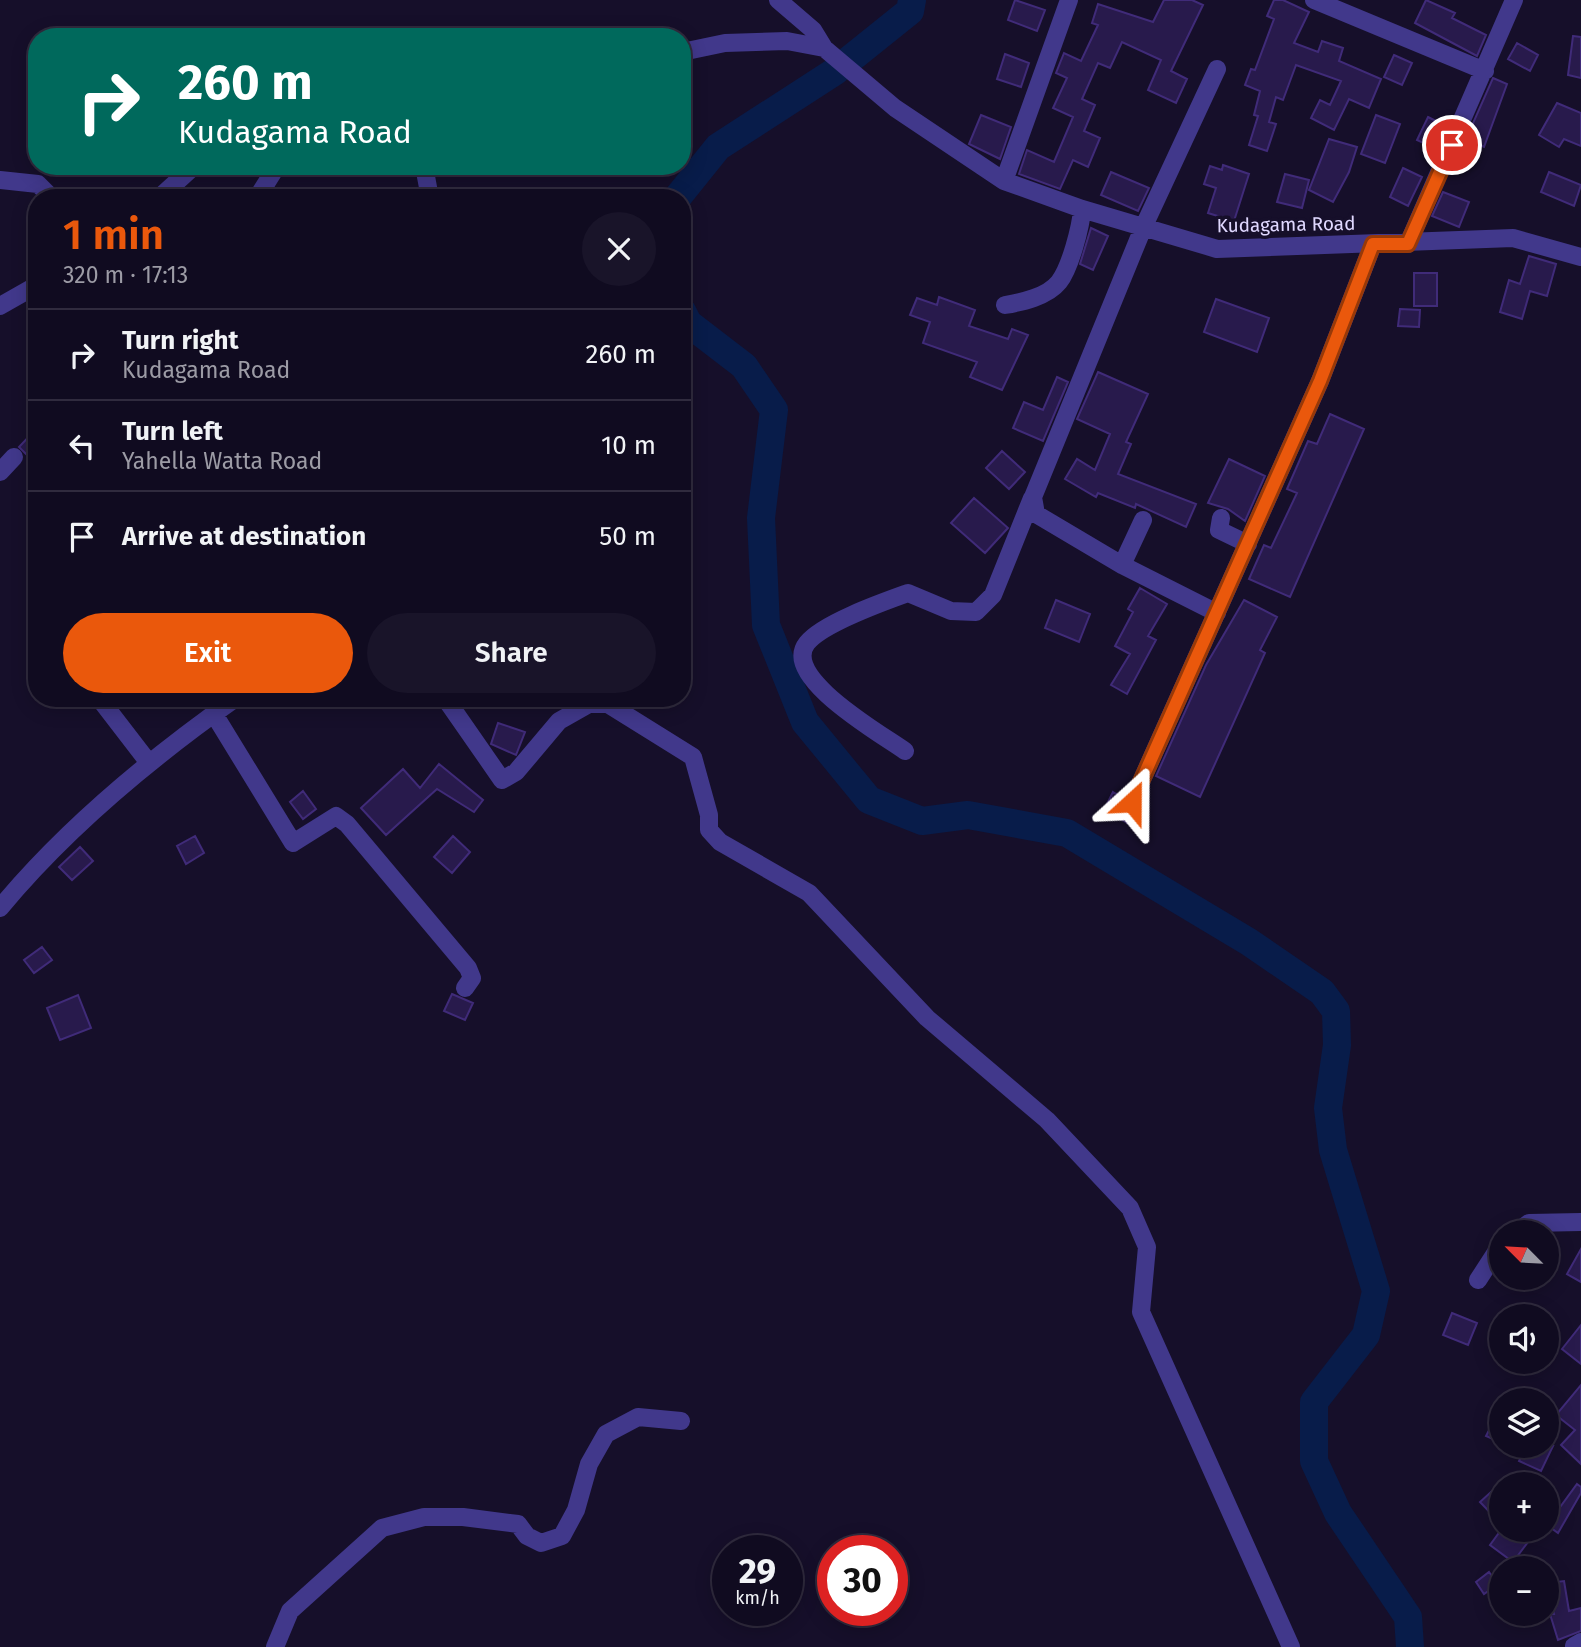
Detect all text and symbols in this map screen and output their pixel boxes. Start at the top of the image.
text: 260 m [178,53,313,112]
icon: right [63,56,154,147]
text: Kudagama Road [178,113,412,151]
pin [1422,115,1482,175]
icon: arrive [1433,126,1471,164]
text: 1 min [63,210,164,260]
button: close [582,212,656,286]
street label: Kudagama Road [1216,212,1356,237]
text: 320 m · 17:13 [63,261,188,289]
text: Turn right [122,325,239,356]
icon: right [63,336,101,374]
text: 260 m [586,339,656,370]
text: Kudagama Road [122,356,290,384]
text: Turn left [122,416,223,447]
icon: left [63,427,101,465]
text: 10 m [601,430,656,461]
text: Yahella Watta Road [122,447,322,475]
icon: arrive [63,518,101,556]
text: Arrive at destination [122,521,366,552]
text: 50 m [599,521,656,552]
button: Exit [63,613,353,693]
button: Share [367,613,656,693]
position arrow [1095,765,1169,839]
north arrow [1489,1220,1559,1290]
map controls [1489,1220,1559,1626]
button: sound [1489,1304,1559,1374]
button: layers [1489,1388,1559,1458]
button: + [1489,1472,1559,1542]
speed limit sign: 30 [817,1535,908,1626]
text: 29 [739,1550,776,1592]
button: − [1489,1556,1559,1626]
text: km/h [735,1587,780,1609]

